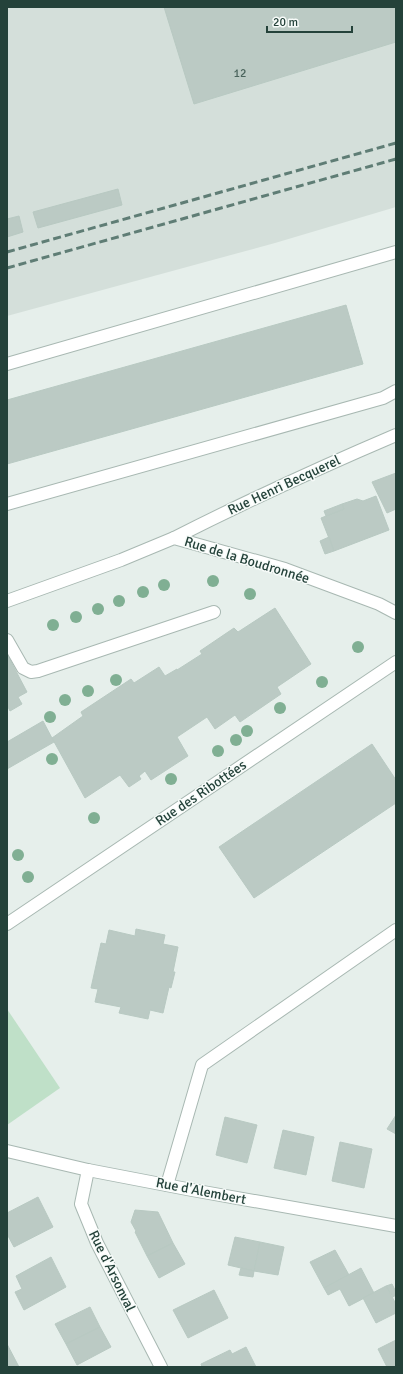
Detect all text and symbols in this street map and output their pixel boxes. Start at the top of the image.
scale bar [267,8,352,34]
text: 20 m [273,15,298,30]
house number: 12 [234,66,246,81]
street label: Rue Henri Becquerel [225,451,343,519]
street label: Rue de la Boudronnée [182,533,312,587]
street label: Rue des Ribottées [152,756,250,830]
street label: Rue d'Alembert [155,1174,248,1208]
street label: Rue d'Arsonval [85,1228,139,1314]

